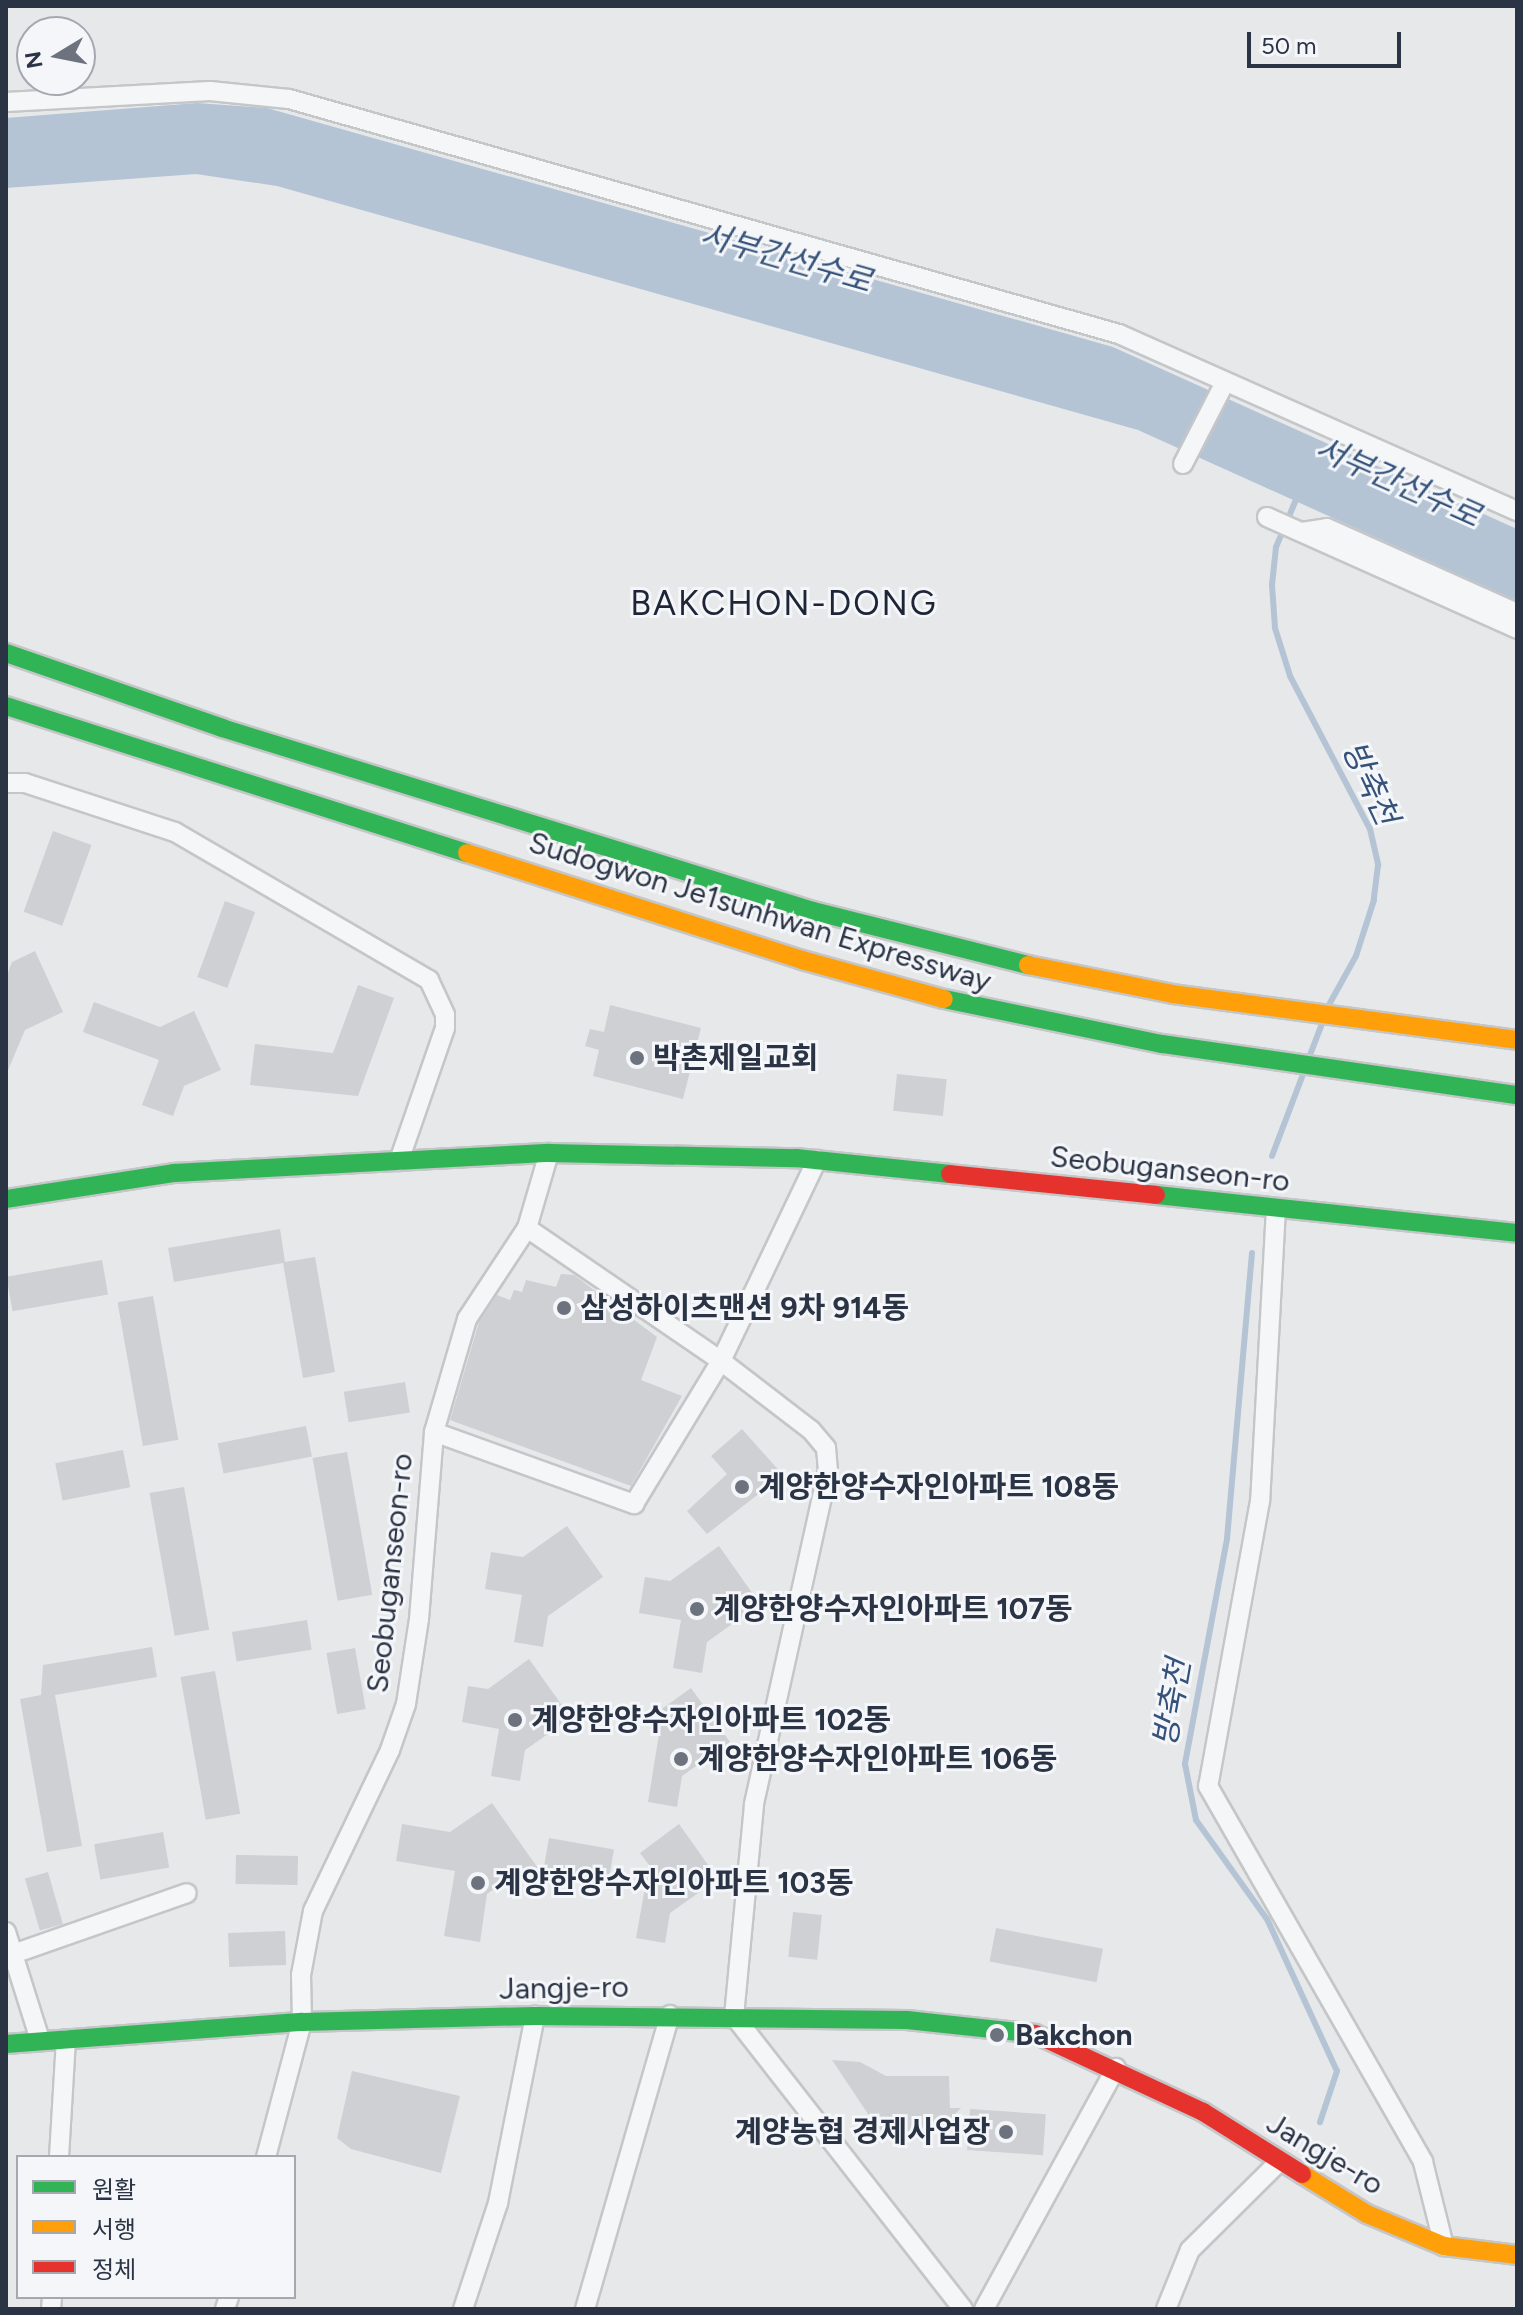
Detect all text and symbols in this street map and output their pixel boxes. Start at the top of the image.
north arrow [16,16,96,96]
scale bar [1251,16,1405,66]
text: 50 m [1261,31,1317,60]
text: N [19,49,49,71]
water label: 서부간선수로 [696,215,876,301]
water label: 서부간선수로 [1310,429,1486,535]
district label: BAKCHON-DONG [630,584,938,624]
water label: 방축천 [1334,735,1406,831]
street label: Sudogwon Je1sunhwan Expressway [524,824,996,1000]
place label: 박촌제일교회 [653,1040,819,1076]
marker: 박촌제일교회 [628,1049,646,1067]
street label: Seobuganseon-ro [1048,1139,1292,1199]
place label: 삼성하이츠맨션 9차 914동 [580,1290,909,1326]
marker: 삼성하이츠맨션 9차 914동 [555,1299,573,1317]
street label: Seobuganseon-ro [360,1451,420,1695]
place label: 계양한양수자인아파트 108동 [758,1469,1119,1505]
marker: 계양한양수자인아파트 108동 [733,1478,751,1496]
place label: 계양한양수자인아파트 107동 [713,1591,1073,1627]
marker: 계양한양수자인아파트 107동 [688,1600,706,1618]
water label: 방축천 [1145,1656,1199,1750]
place label: 계양한양수자인아파트 102동 [531,1702,891,1738]
marker: 계양한양수자인아파트 102동 [506,1711,524,1729]
place label: 계양한양수자인아파트 106동 [697,1741,1057,1777]
marker: 계양한양수자인아파트 106동 [672,1750,690,1768]
place label: 계양한양수자인아파트 103동 [494,1865,854,1901]
marker: 계양한양수자인아파트 103동 [469,1874,487,1892]
street label: Jangje-ro [499,1969,629,2007]
place label: Bakchon [1015,2017,1133,2053]
marker: Bakchon [986,2024,1008,2046]
street label: Jangje-ro [1260,2105,1390,2203]
place label: 계양농협 경제사업장 [734,2114,990,2150]
marker: 계양농협 경제사업장 [997,2123,1015,2141]
legend [16,2155,296,2299]
text: 원활 [92,2175,136,2204]
text: 서행 [92,2215,136,2244]
text: 정체 [92,2255,136,2284]

